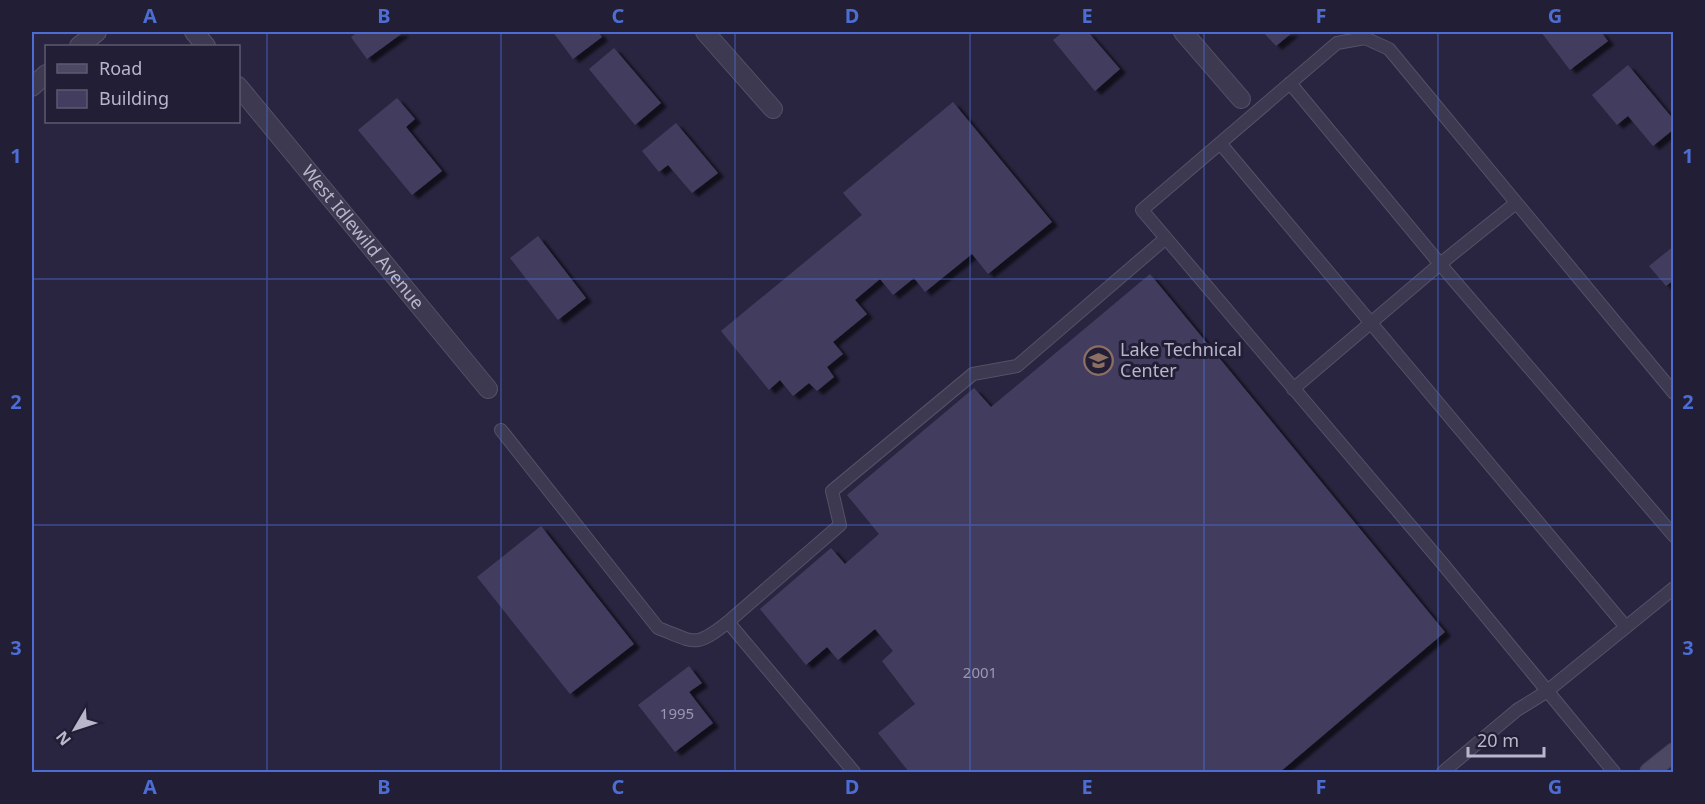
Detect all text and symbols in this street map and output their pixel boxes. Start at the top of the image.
text: A [143,2,157,29]
text: B [377,2,391,29]
text: C [612,2,625,29]
text: D [845,2,859,29]
text: E [1081,2,1093,29]
text: F [1316,2,1326,29]
text: G [1548,2,1562,29]
legend [45,45,240,123]
text: Road [99,56,142,80]
text: Building [99,86,169,110]
text: 1 [10,142,22,169]
text: 1 [1682,142,1694,169]
street label: West Idlewild Avenue [297,159,430,314]
place label: Lake Technical Center [1120,337,1242,382]
school or university icon: Lake Technical Center [1083,344,1115,376]
text: 2 [10,388,22,415]
text: 2 [1682,388,1694,415]
text: 3 [10,634,22,661]
text: 3 [1682,634,1694,661]
house number: 2001 [963,662,997,682]
north arrow [45,699,105,759]
house number: 1995 [660,703,694,723]
scale bar [1468,720,1544,758]
text: N [51,726,76,750]
text: 20 m [1477,728,1519,752]
text: A [143,773,157,800]
text: B [377,773,391,800]
text: C [612,773,625,800]
text: D [845,773,859,800]
text: E [1081,773,1093,800]
text: F [1316,773,1326,800]
text: G [1548,773,1562,800]

